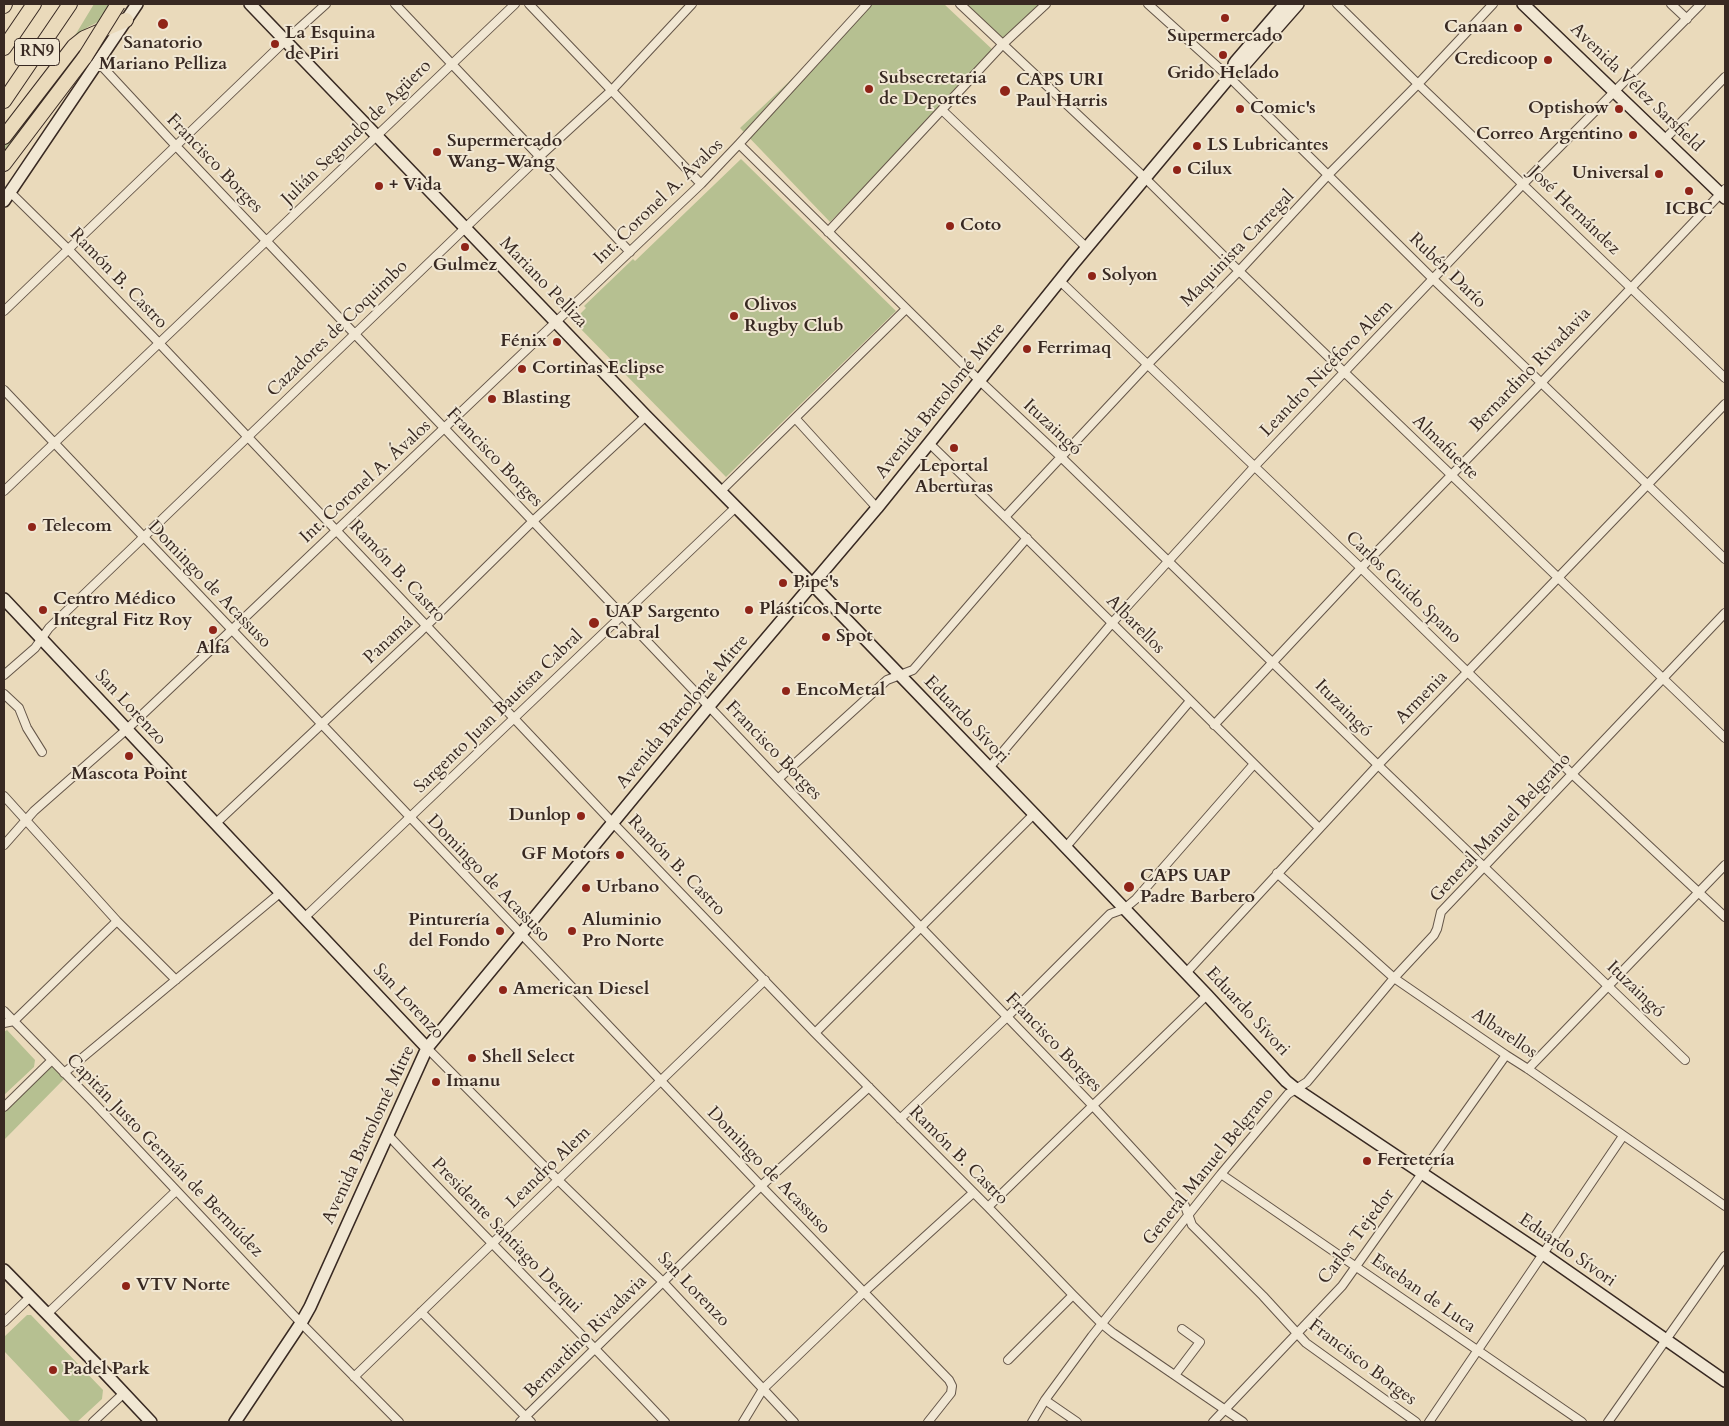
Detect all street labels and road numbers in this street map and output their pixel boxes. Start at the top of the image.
street label: Avenida Vélez Sarsfield [1565,19,1707,157]
road number: RN9 [15,38,60,66]
street label: Julián Segundo de Agüero [278,56,436,210]
street label: Francisco Borges [161,110,267,218]
street label: Int. Coronel A. Ávalos [590,135,728,269]
street label: José Hernández [1524,162,1624,260]
street label: Maquinista Carregal [1177,186,1299,312]
street label: Ramón B. Castro [65,224,171,334]
street label: Rubén Darío [1404,229,1490,313]
street label: Mariano Pelliza [494,233,592,333]
street label: Cazadores de Coquimbo [263,256,413,402]
street label: Leandro Nicéforo Alem [1256,296,1398,442]
street label: Bernardino Rivadavia [1466,303,1596,437]
street label: Avenida Bartolomé Mitre [871,319,1011,483]
street label: Ituzaingó [1018,395,1086,461]
street label: Francisco Borges [441,404,547,512]
street label: Almafuerte [1407,411,1483,485]
street label: Int. Coronel A. Ávalos [296,416,436,548]
street label: Domingo de Acassuso [143,517,275,653]
street label: Ramón B. Castro [344,517,450,627]
street label: Carlos Guido Spano [1340,527,1466,649]
street label: Albarellos [1101,591,1169,659]
street label: Panamá [360,613,418,669]
street label: Sargento Juan Bautista Cabral [410,626,588,798]
street label: Avenida Bartolomé Mitre [612,631,754,793]
street label: San Lorenzo [90,666,170,750]
street label: Armenia [1391,667,1453,729]
street label: Eduardo Sívori [919,672,1013,768]
street label: Ituzaingó [1310,676,1376,742]
street label: Francisco Borges [720,697,826,805]
street label: General Manuel Belgrano [1426,749,1576,907]
street label: Domingo de Acassuso [422,811,554,947]
street label: Ramón B. Castro [623,811,729,921]
street label: Ituzaingó [1601,957,1669,1023]
street label: San Lorenzo [368,960,448,1044]
street label: Eduardo Sívori [1200,963,1294,1061]
street label: Francisco Borges [1000,989,1106,1097]
street label: Albarellos [1467,1004,1541,1064]
street label: Avenida Bartolomé Mitre [318,1042,420,1228]
street label: Capitán Justo Germán de Bermúdez [61,1050,267,1262]
street label: General Manuel Belgrano [1139,1084,1279,1250]
street label: Ramón B. Castro [904,1102,1012,1210]
street label: Domingo de Acassuso [702,1103,834,1239]
street label: Leandro Alem [502,1123,596,1213]
street label: Presidente Santiago Derqui [426,1154,586,1318]
street label: Carlos Tejedor [1314,1185,1400,1289]
street label: Eduardo Sívori [1514,1210,1620,1292]
street label: San Lorenzo [652,1248,734,1332]
street label: Esteban de Luca [1366,1250,1480,1338]
street label: Bernardino Rivadavia [520,1271,652,1403]
street label: Francisco Borges [1304,1315,1420,1411]

